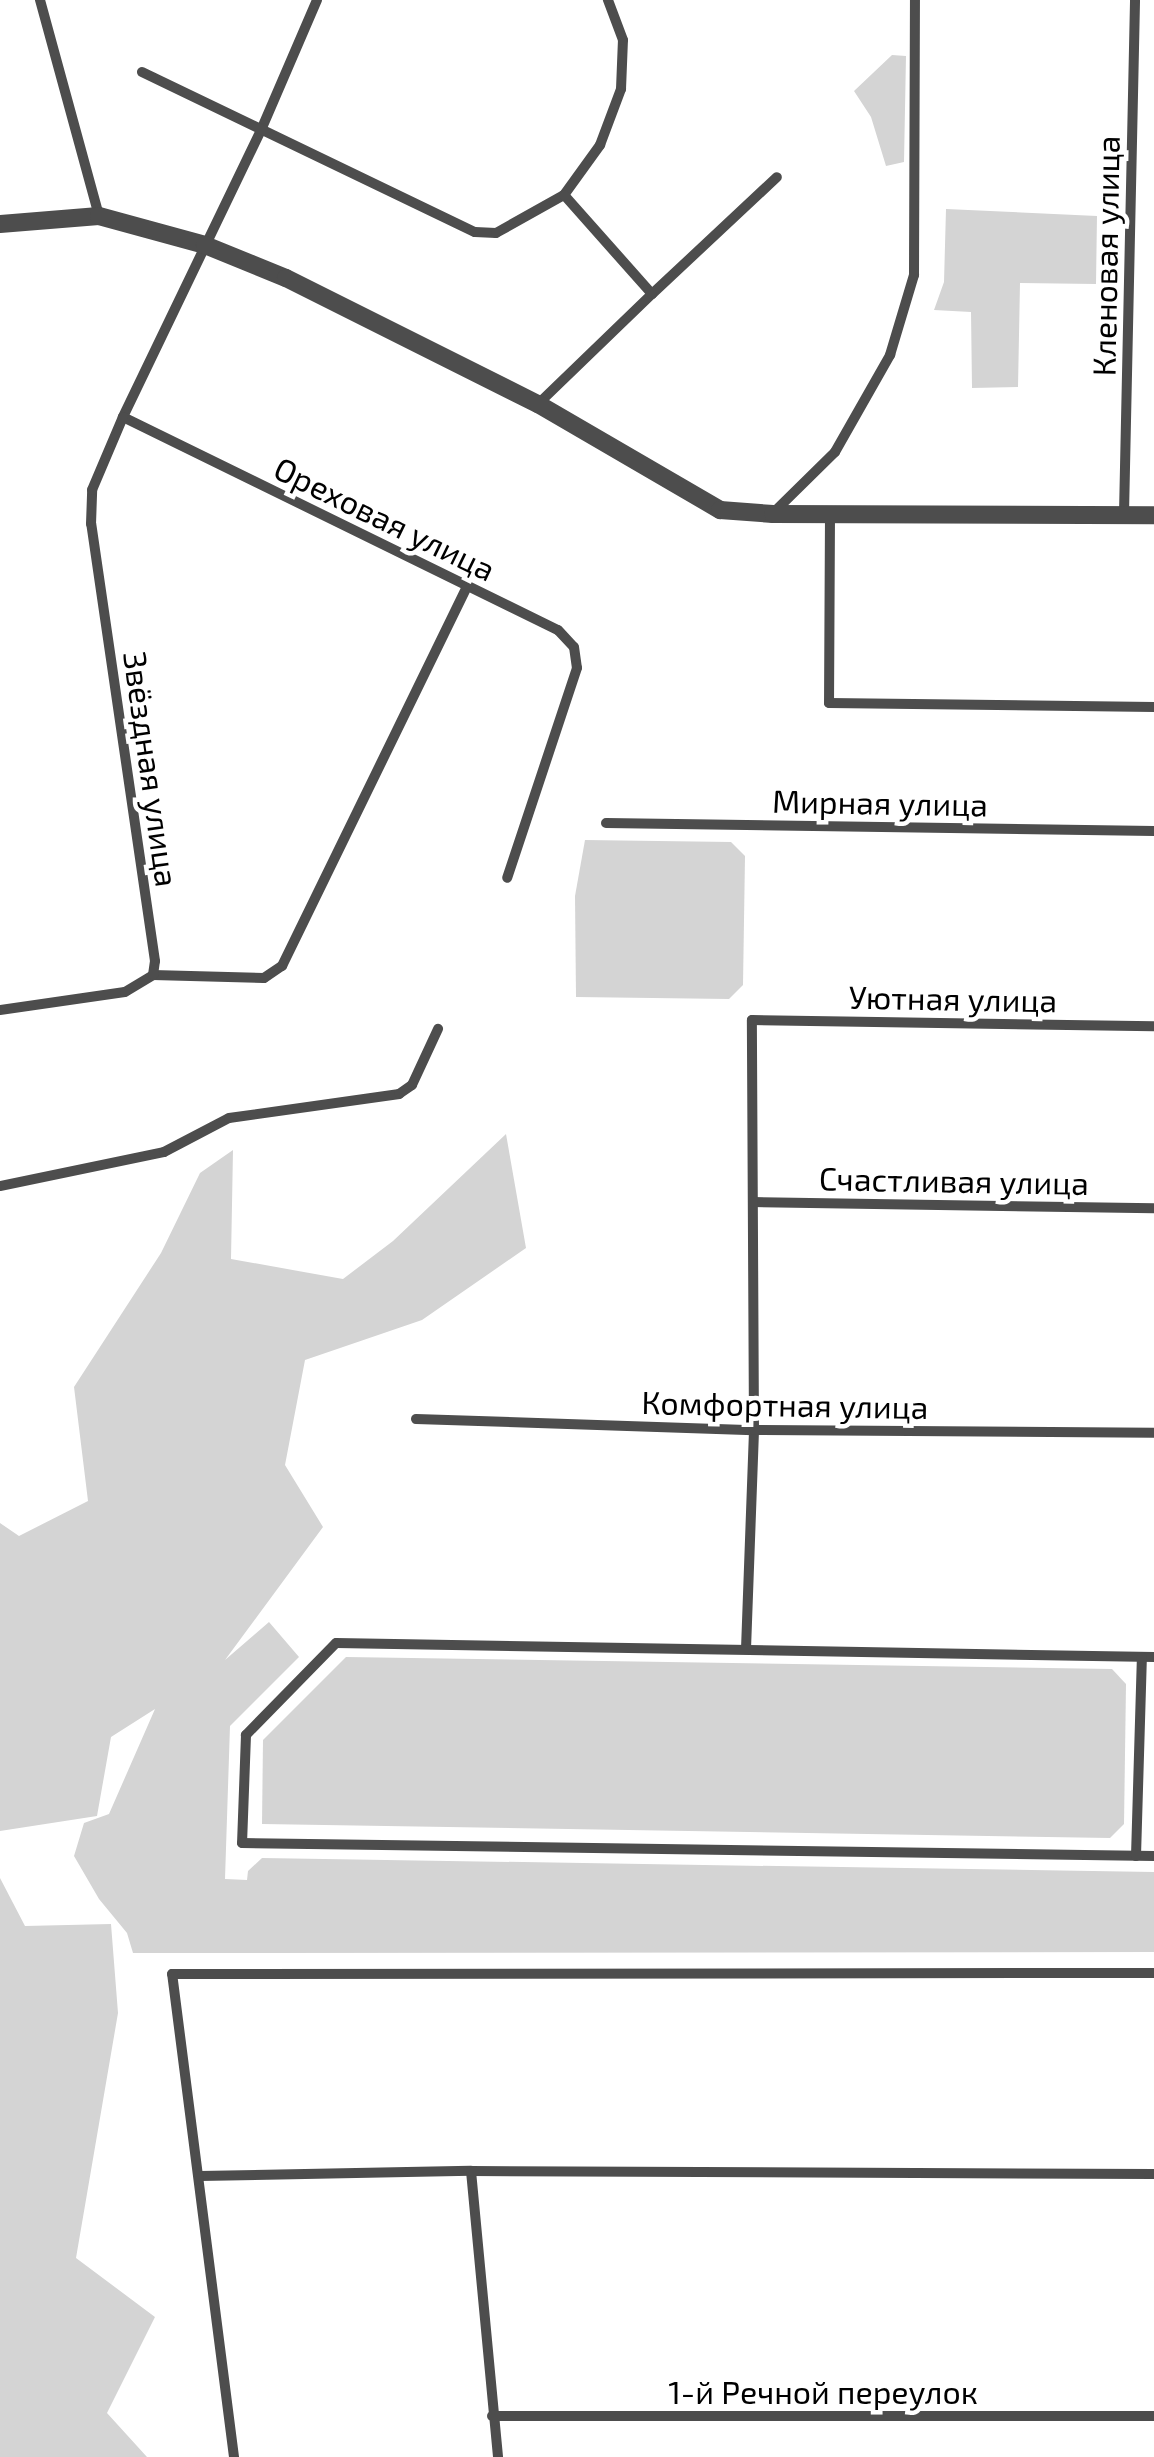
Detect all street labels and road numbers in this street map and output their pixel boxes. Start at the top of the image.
street label: Кленовая улица [1084,135,1126,377]
street label: Ореховая улица [268,448,502,588]
street label: Звёздная улица [116,649,188,889]
street label: Мирная улица [772,781,988,823]
street label: Уютная улица [848,977,1058,1019]
street label: Счастливая улица [819,1158,1089,1202]
street label: Комфортная улица [641,1382,929,1426]
street label: 1-й Речной переулок [668,2372,978,2410]

